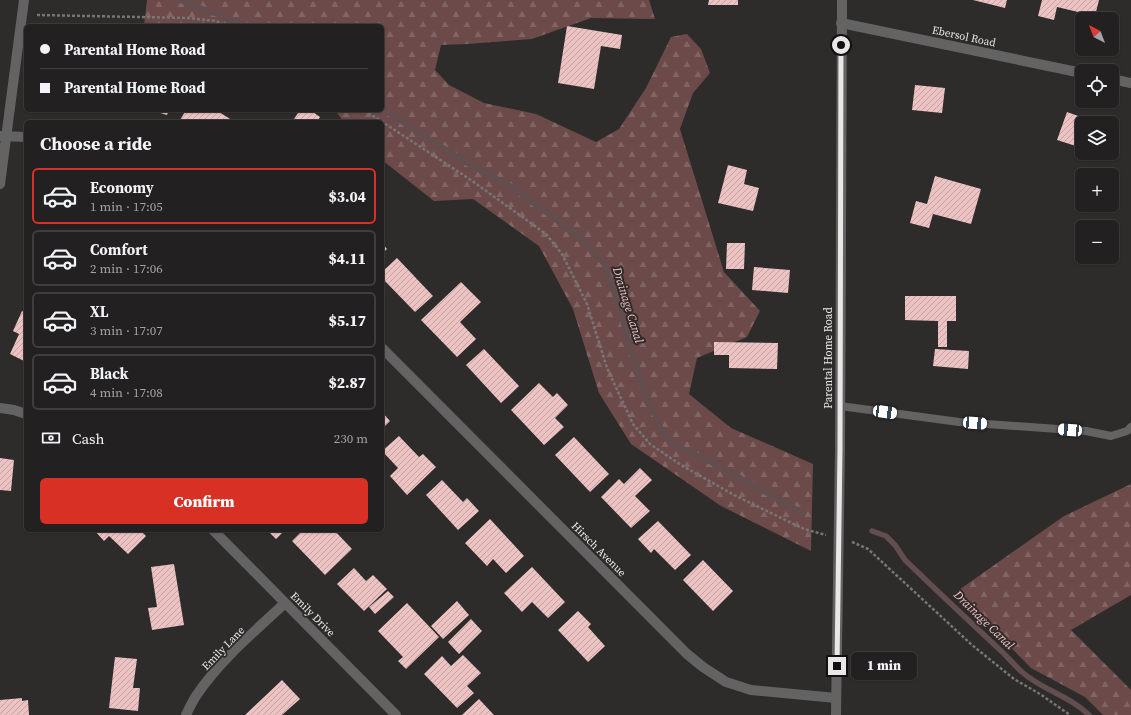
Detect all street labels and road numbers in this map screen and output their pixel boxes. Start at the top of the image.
street label: Ebersol Road [931,22,998,51]
street label: Parental Home Road [821,307,836,409]
street label: Hirsch Avenue [568,519,630,580]
street label: Emily Drive [287,589,339,640]
street label: Emily Lane [199,623,248,674]

